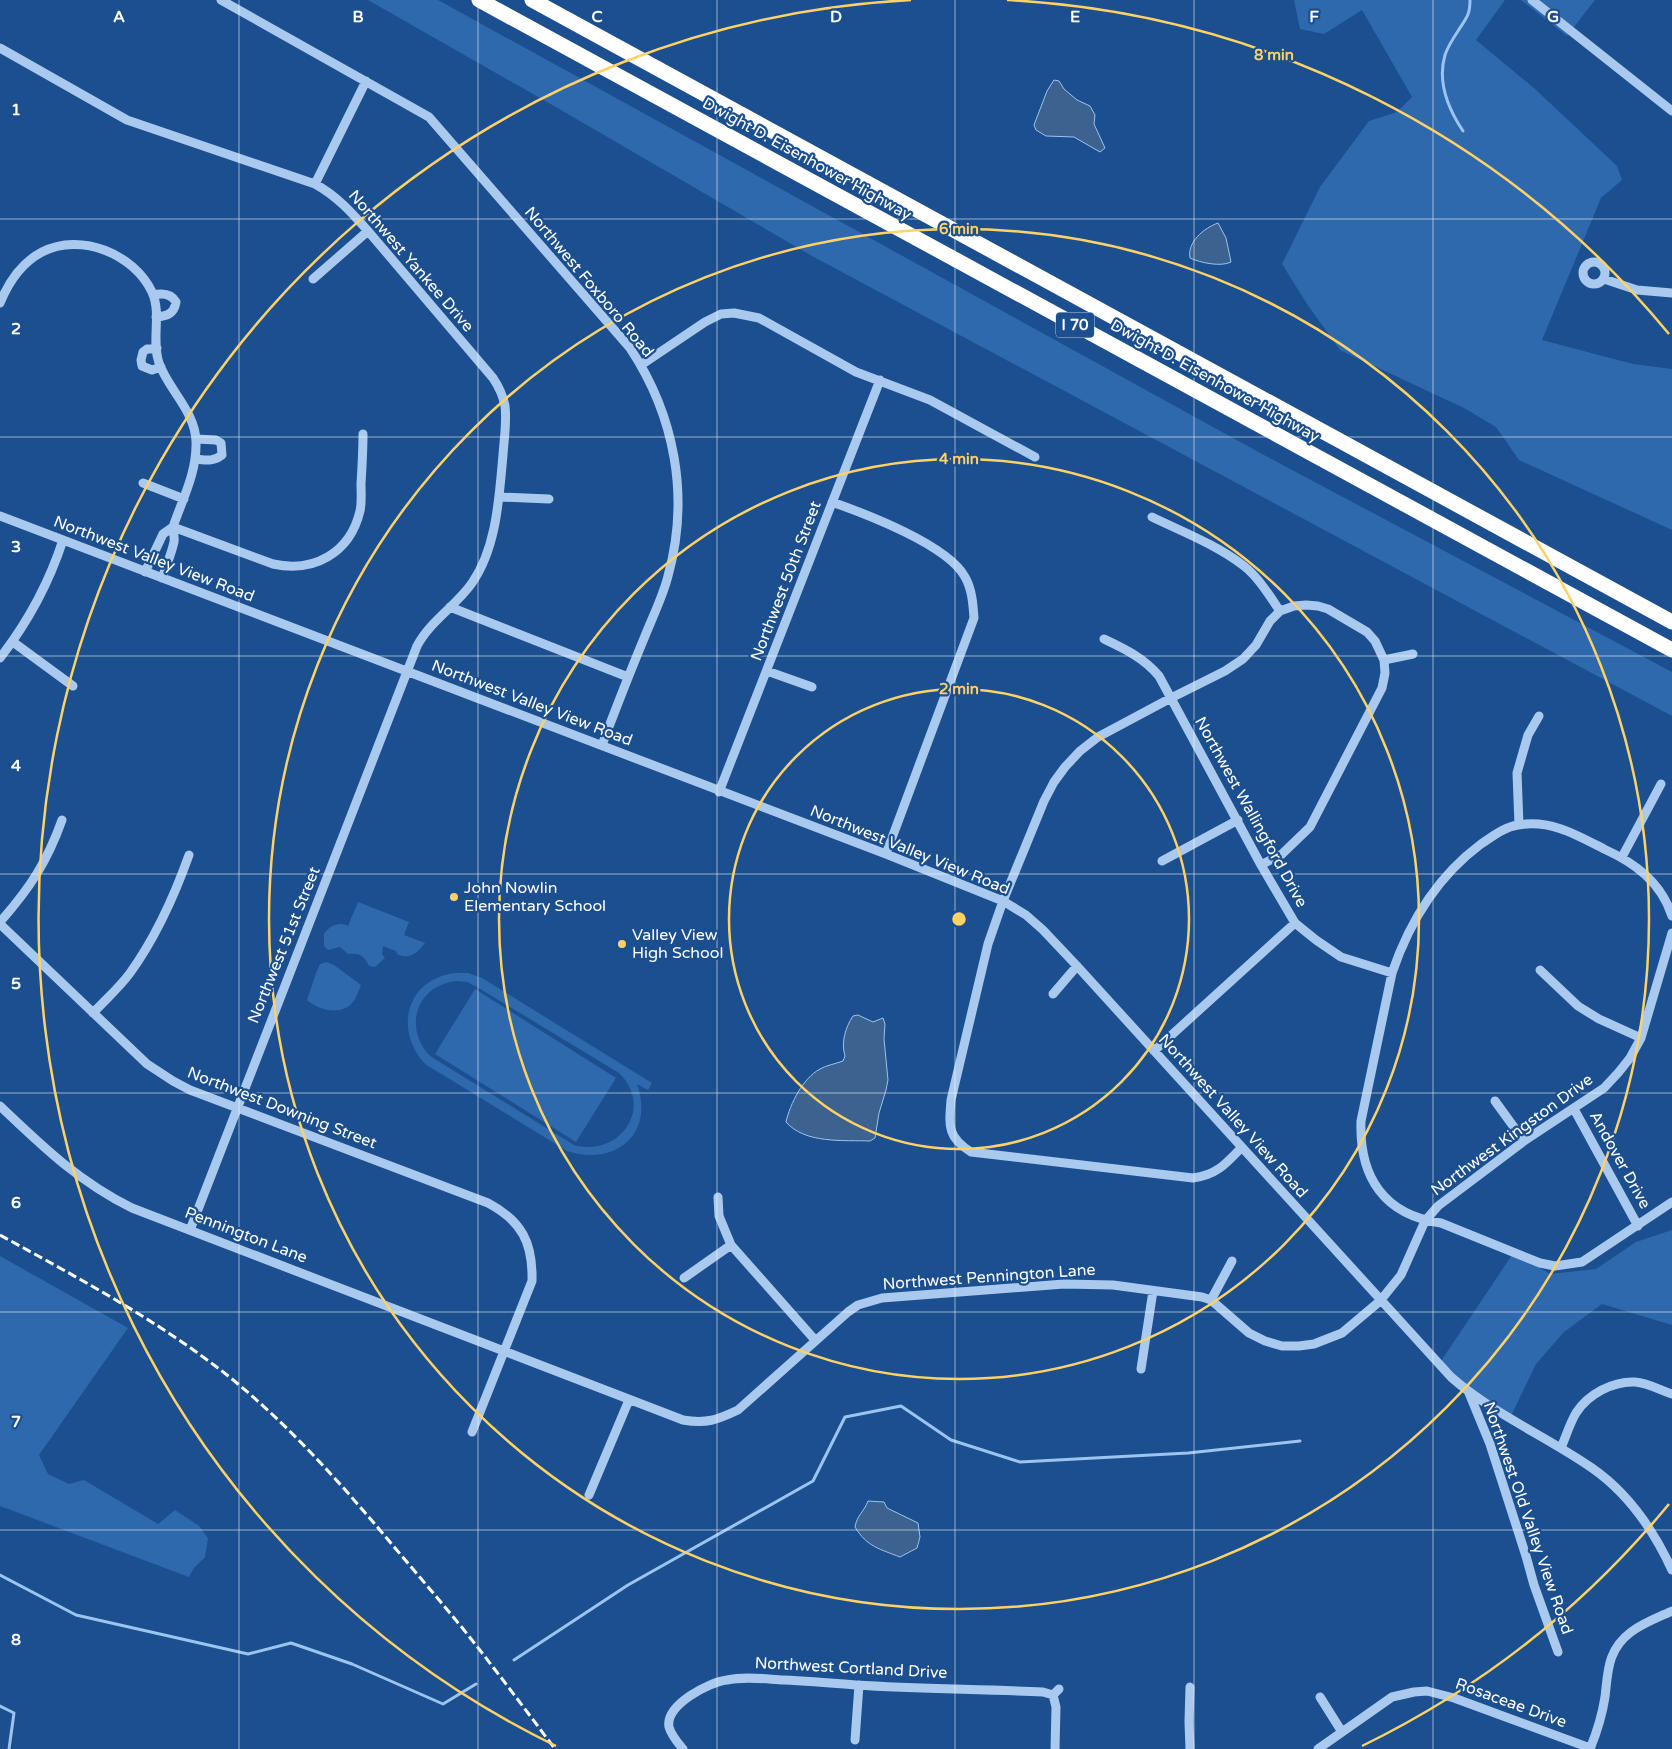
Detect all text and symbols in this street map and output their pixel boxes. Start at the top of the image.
text: A [113,7,125,27]
text: B [352,7,364,27]
text: C [591,7,603,27]
text: D [830,7,842,27]
text: E [1070,7,1080,27]
text: F [1309,7,1319,27]
text: G [1547,7,1559,27]
text: 8 min [1254,46,1294,64]
street label: Dwight D. Eisenhower Highway [699,93,915,225]
text: 1 [11,100,21,120]
street label: Northwest Yankee Drive [344,186,478,336]
street label: Northwest Foxboro Road [520,202,658,362]
text: 6 min [939,220,979,238]
road number: I 70 [1056,312,1094,338]
street label: Dwight D. Eisenhower Highway [1107,315,1323,447]
text: 2 [11,319,21,339]
text: 4 min [939,450,979,468]
street label: Northwest 50th Street [746,498,826,664]
street label: Northwest Valley View Road [51,511,257,607]
text: 3 [11,537,21,557]
street label: Northwest Valley View Road [429,655,635,751]
text: 2 min [939,680,979,698]
street label: Northwest Wallingford Drive [1190,713,1312,911]
text: 4 [11,756,21,776]
street label: Northwest Valley View Road [807,801,1013,899]
street label: Northwest 51st Street [243,864,325,1026]
place label: John Nowlin Elementary School [464,878,606,916]
marker: John Nowlin Elementary School [448,891,460,903]
centre of rings [950,910,968,928]
place label: Valley View High School [632,925,723,963]
marker: Valley View High School [616,938,628,950]
text: 5 [11,974,21,994]
street label: Northwest Valley View Road [1154,1030,1312,1202]
street label: Northwest Downing Street [185,1063,379,1153]
street label: Northwest Kingston Drive [1427,1070,1597,1200]
street label: Andover Drive [1585,1108,1655,1212]
text: 6 [11,1193,21,1213]
street label: Pennington Lane [182,1202,310,1268]
street label: Northwest Pennington Lane [882,1260,1096,1294]
street label: Northwest Old Valley View Road [1479,1399,1577,1637]
text: 7 [11,1412,21,1432]
text: 8 [11,1630,21,1650]
street label: Northwest Cortland Drive [754,1653,948,1683]
street label: Rosaceae Drive [1453,1674,1569,1732]

